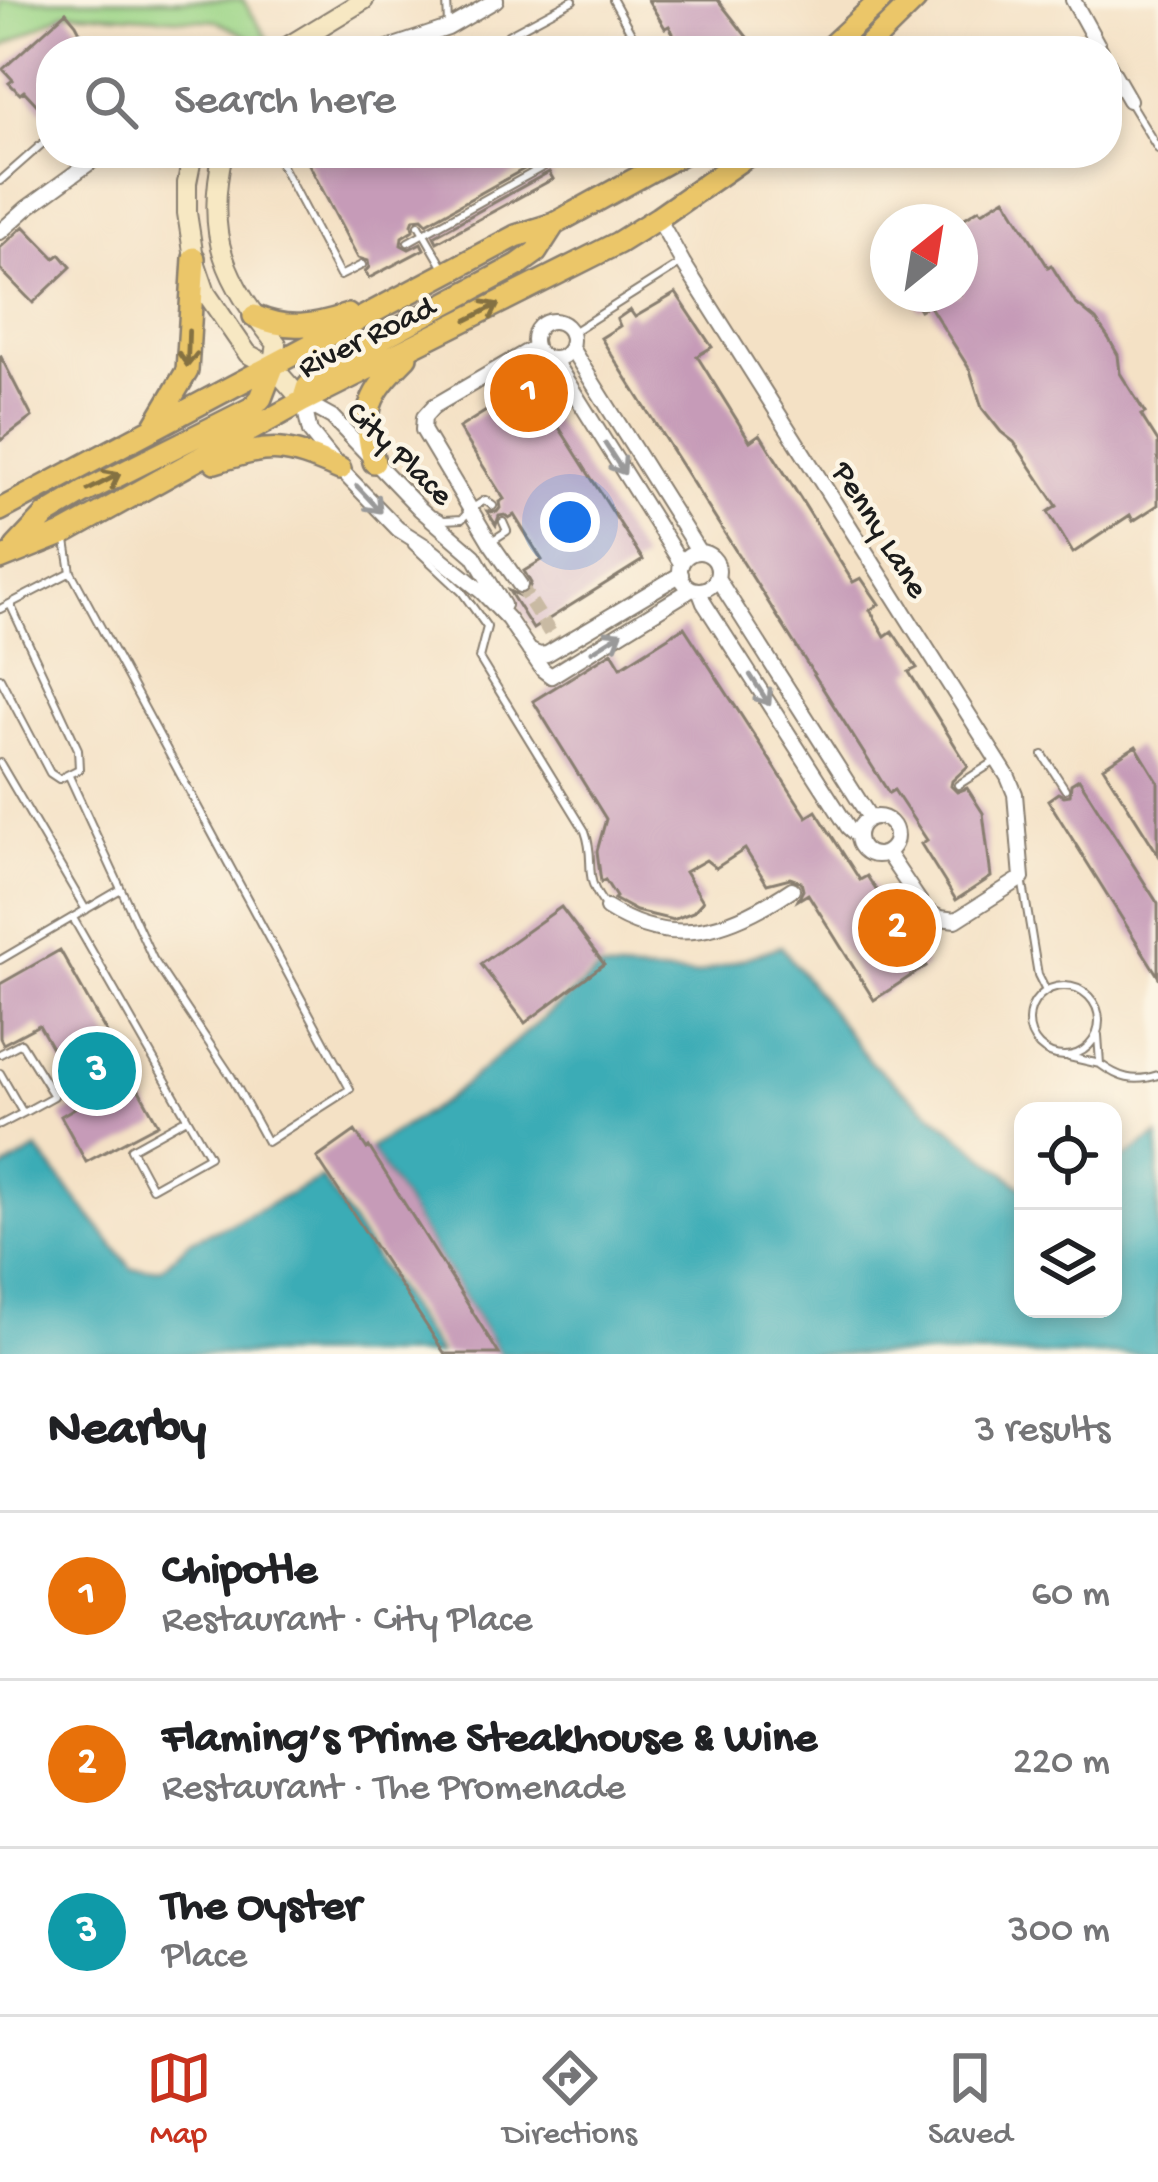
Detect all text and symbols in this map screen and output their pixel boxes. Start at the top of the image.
search box [36,36,1122,168]
icon: search [78,69,144,135]
text: Search here [174,76,396,129]
north arrow [870,204,978,312]
street label: River Road [293,289,445,389]
one-way arrow [465,300,501,323]
one-way arrow [176,329,199,368]
pin: 1 [490,348,568,438]
street label: City Place [336,395,460,516]
one-way arrow [603,441,627,475]
street label: Penny Lane [821,455,935,607]
one-way arrow [86,470,122,493]
one-way arrow [355,484,383,513]
your location [540,492,600,552]
one-way arrow [590,630,624,655]
one-way arrow [747,672,772,706]
pin: 2 [858,883,936,973]
pin: 3 [58,1026,136,1116]
map controls [1014,1102,1122,1318]
button: locate [1014,1102,1122,1210]
button: layers [1014,1210,1122,1318]
text: Nearby [48,1402,206,1462]
text: 3 results [975,1409,1110,1455]
text: Chipotle [162,1546,317,1599]
text: 1 [79,1573,95,1619]
text: 60 m [1031,1573,1110,1619]
text: Restaurant · City Place [162,1599,533,1645]
text: Flaming’s Prime Steakhouse & Wine [162,1714,817,1767]
text: 2 [77,1741,97,1787]
text: 220 m [1013,1741,1110,1787]
text: Restaurant · The Promenade [162,1767,625,1813]
text: The Oyster [162,1882,361,1935]
text: 3 [77,1909,97,1955]
text: 300 m [1009,1909,1110,1955]
text: Place [162,1935,247,1981]
tab: Map [146,2045,212,2155]
tab: Directions [503,2045,637,2155]
tab: Saved [928,2045,1012,2155]

